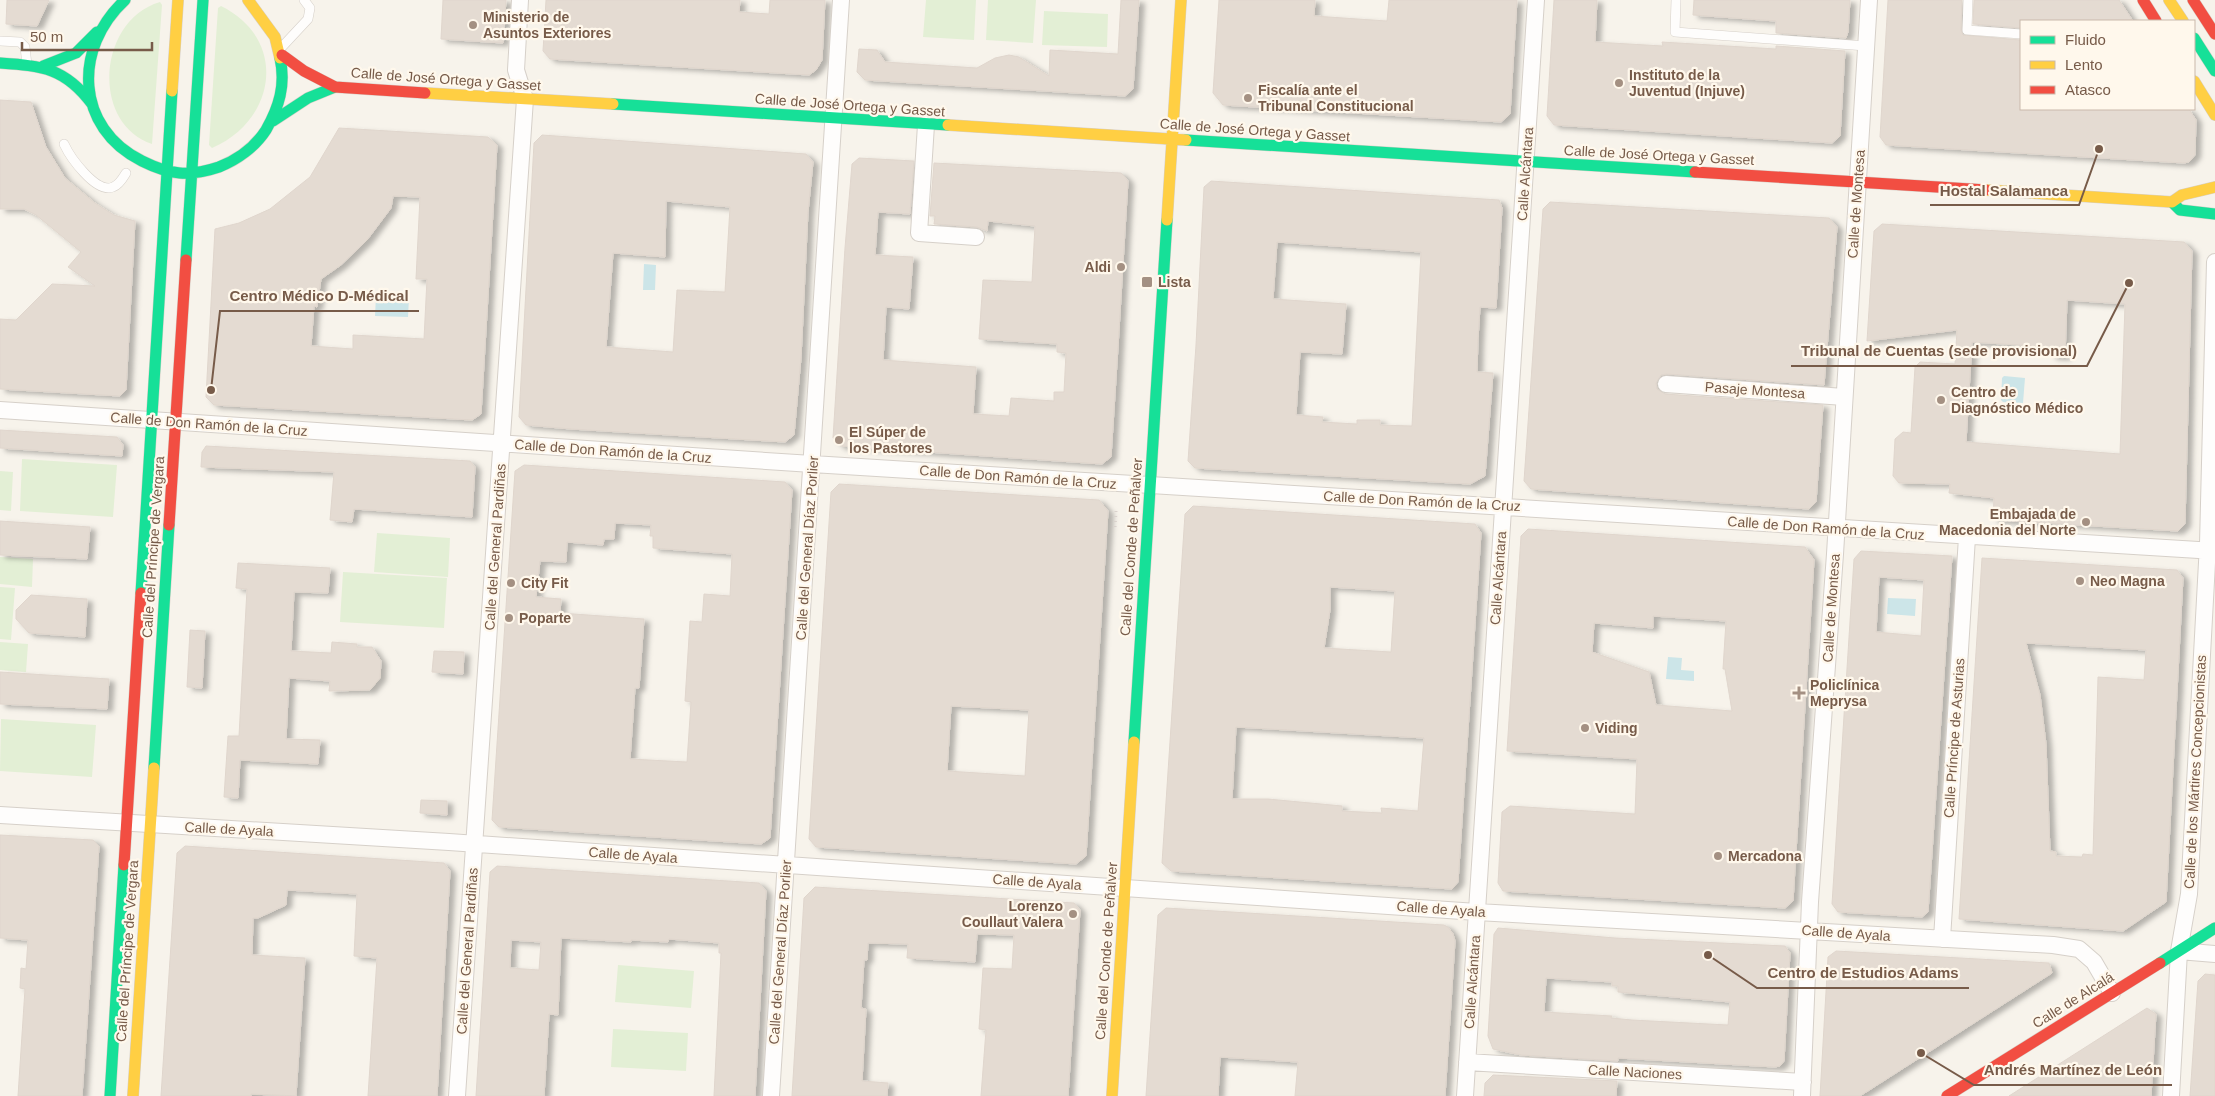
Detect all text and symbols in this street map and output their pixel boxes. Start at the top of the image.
place label: Ministerio de Asuntos Exteriores [483,9,612,41]
marker: Ministerio de Asuntos Exteriores [467,19,479,31]
scale bar [22,20,152,52]
legend [2020,20,2195,110]
text: 50 m [30,28,63,45]
text: Fluido [2065,31,2106,48]
text: Lento [2065,56,2103,73]
street label: Calle de José Ortega y Gasset [350,64,542,94]
place label: Instituto de la Juventud (Injuve) [1629,67,1745,99]
marker: Instituto de la Juventud (Injuve) [1613,77,1625,89]
text: Atasco [2065,81,2111,98]
place label: Fiscalía ante el Tribunal Constitucional [1258,82,1414,114]
street label: Calle de José Ortega y Gasset [754,90,946,120]
marker: Fiscalía ante el Tribunal Constitucional [1242,92,1254,104]
street label: Calle de José Ortega y Gasset [1159,115,1351,145]
street label: Calle Alcántara [1514,126,1536,222]
street label: Calle de José Ortega y Gasset [1563,142,1755,168]
street label: Calle de Montesa [1844,149,1868,259]
callout: Hostal Salamanca [1930,175,2079,205]
text: Hostal Salamanca [1940,182,2069,199]
place label: Aldi [1085,259,1111,275]
marker: Aldi [1115,261,1127,273]
place label: Lista [1158,274,1191,290]
marker: Lista [1140,275,1154,289]
callout: Centro Médico D-Médical [220,281,419,311]
text: Centro Médico D-Médical [229,287,409,304]
callout: Tribunal de Cuentas (sede provisional) [1791,336,2087,366]
text: Tribunal de Cuentas (sede provisional) [1801,342,2077,359]
street label: Pasaje Montesa [1704,379,1806,401]
place label: Centro de Diagnóstico Médico [1951,384,2083,416]
marker: Centro de Diagnóstico Médico [1935,394,1947,406]
street label: Calle de Don Ramón de la Cruz [110,409,308,439]
place label: El Súper de los Pastores [849,424,932,456]
marker: El Súper de los Pastores [833,434,845,446]
street label: Calle de Don Ramón de la Cruz [514,436,712,466]
street label: Calle del Príncipe de Vergara [139,455,167,638]
street label: Calle del General Díaz Porlier [793,455,821,641]
street label: Calle del Conde de Peñalver [1117,457,1145,636]
street label: Calle de Don Ramón de la Cruz [919,462,1117,492]
street label: Calle del General Pardiñas [481,463,509,631]
street label: Calle de Don Ramón de la Cruz [1323,488,1521,514]
place label: Embajada de Macedonia del Norte [1939,506,2076,538]
street label: Calle de Don Ramón de la Cruz [1727,513,1925,543]
marker: Embajada de Macedonia del Norte [2080,516,2092,528]
street label: Calle Alcántara [1487,530,1509,626]
street label: Calle de Montesa [1819,553,1843,663]
place label: Neo Magna [2090,573,2165,589]
place label: City Fit [521,575,569,591]
marker: Neo Magna [2074,575,2086,587]
marker: City Fit [505,577,517,589]
place label: Poparte [519,610,571,626]
marker: Poparte [503,612,515,624]
street label: Calle de los Mártires Concepcionistas [2181,655,2209,889]
street label: Calle Príncipe de Asturias [1940,657,1968,819]
place label: Policlínica Meprysa [1810,677,1879,709]
marker: Policlínica Meprysa [1792,686,1806,700]
place label: Viding [1595,720,1638,736]
marker: Viding [1579,722,1591,734]
street label: Calle de Ayala [184,819,274,839]
street label: Calle de Ayala [588,844,678,866]
place label: Mercadona [1728,848,1802,864]
marker: Mercadona [1712,850,1724,862]
street label: Calle del Príncipe de Vergara [113,859,141,1042]
street label: Calle del General Díaz Porlier [766,859,794,1045]
street label: Calle del Conde de Peñalver [1092,861,1120,1040]
street label: Calle del General Pardiñas [453,867,481,1035]
street label: Calle de Ayala [992,871,1082,893]
place label: Lorenzo Coullaut Valera [962,898,1063,930]
street label: Calle de Ayala [1396,898,1486,920]
marker: Lorenzo Coullaut Valera [1067,908,1079,920]
street label: Calle de Ayala [1801,922,1891,944]
street label: Calle Alcántara [1461,934,1483,1030]
callout: Centro de Estudios Adams [1757,958,1969,988]
text: Centro de Estudios Adams [1767,964,1959,981]
street label: Calle de Alcalá [2029,969,2117,1031]
callout: Andrés Martínez de León [1974,1055,2172,1085]
text: Andrés Martínez de León [1984,1061,2162,1078]
street label: Calle Naciones [1588,1062,1682,1082]

